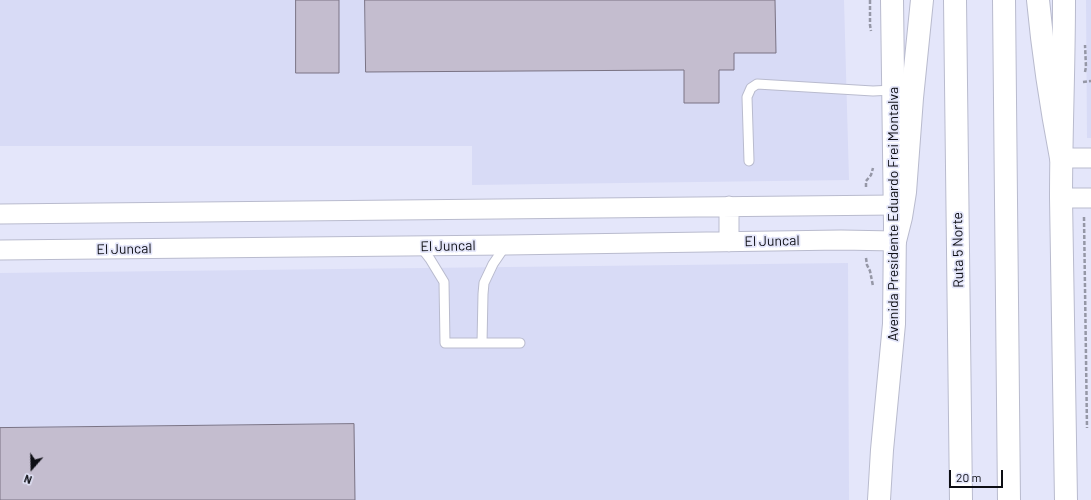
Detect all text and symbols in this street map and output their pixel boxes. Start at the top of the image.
street label: Avenida Presidente Eduardo Frei Montalva [885,87,901,341]
street label: Ruta 5 Norte [949,212,967,288]
street label: El Juncal [744,232,800,250]
street label: El Juncal [420,237,476,255]
street label: El Juncal [96,240,152,258]
north arrow [12,448,52,488]
scale bar [951,462,1005,488]
text: 20 m [956,470,982,484]
text: N [22,472,33,487]

